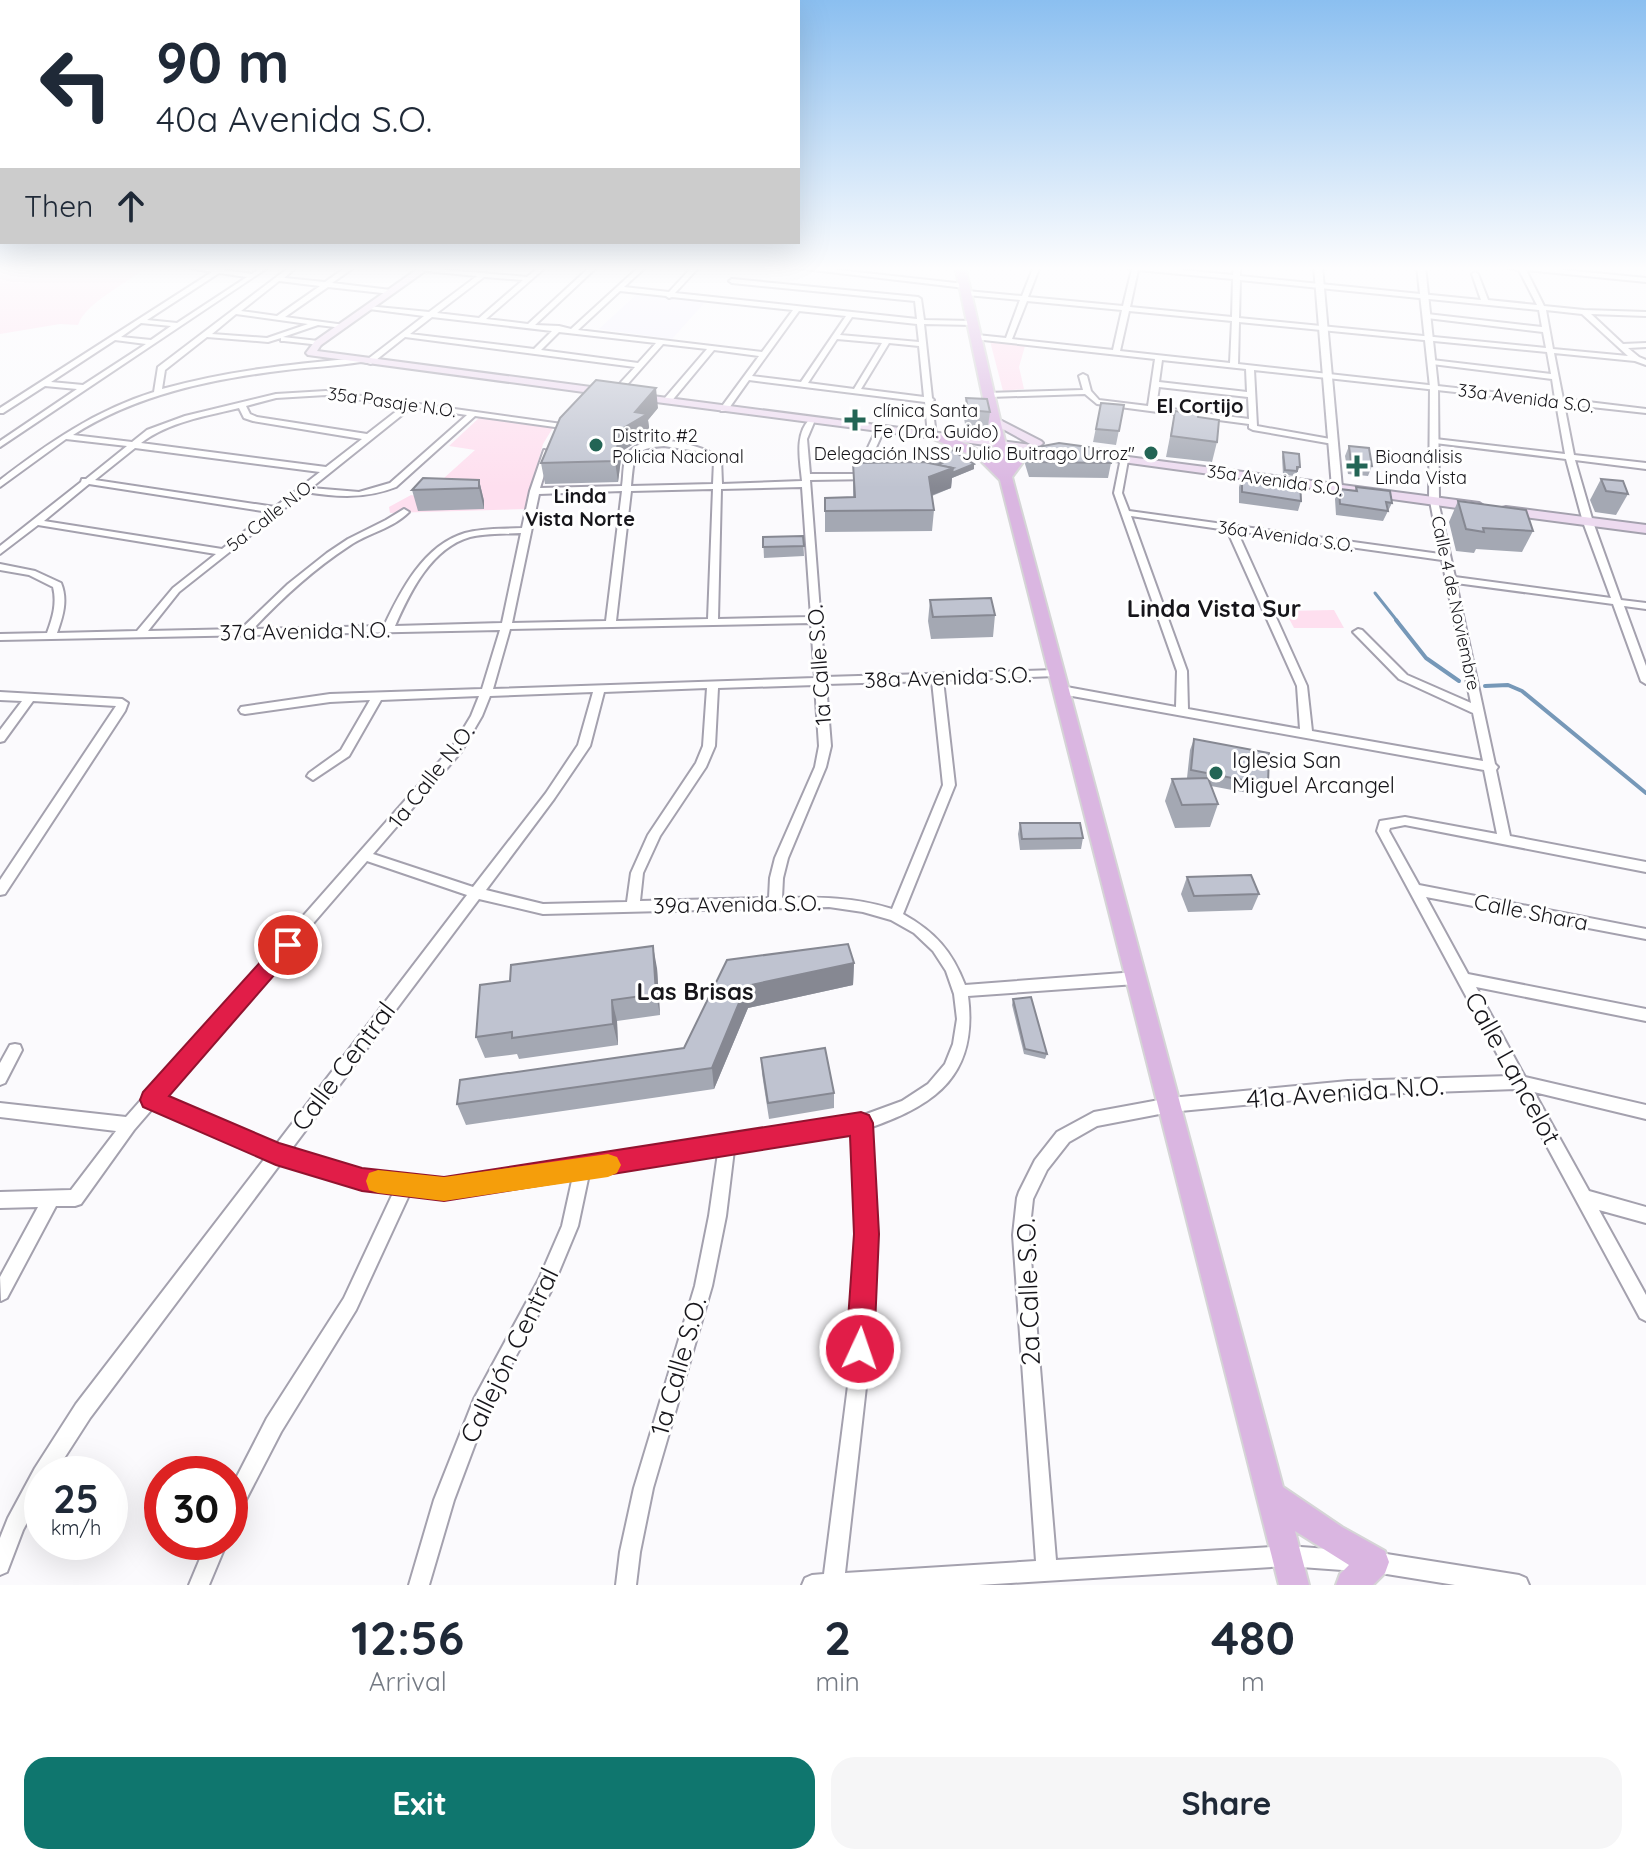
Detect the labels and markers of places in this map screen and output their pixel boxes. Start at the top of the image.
place label: clínica Santa Fe (Dra. Guido) [873,399,999,443]
marker: clínica Santa Fe (Dra. Guido) [844,409,866,431]
place label: Distrito #2 Policia Nacional [612,424,744,468]
marker: Distrito #2 Policia Nacional [587,436,605,454]
place label: Delegación INSS "Julio Buitrago Urroz" [814,442,1135,465]
marker: Delegación INSS "Julio Buitrago Urroz" [1142,444,1160,462]
place label: Bioanálisis Linda Vista [1375,445,1467,489]
marker: Bioanálisis Linda Vista [1346,455,1368,477]
place label: Iglesia San Miguel Arcangel [1232,746,1395,799]
marker: Iglesia San Miguel Arcangel [1207,764,1225,782]
pin [254,911,322,979]

